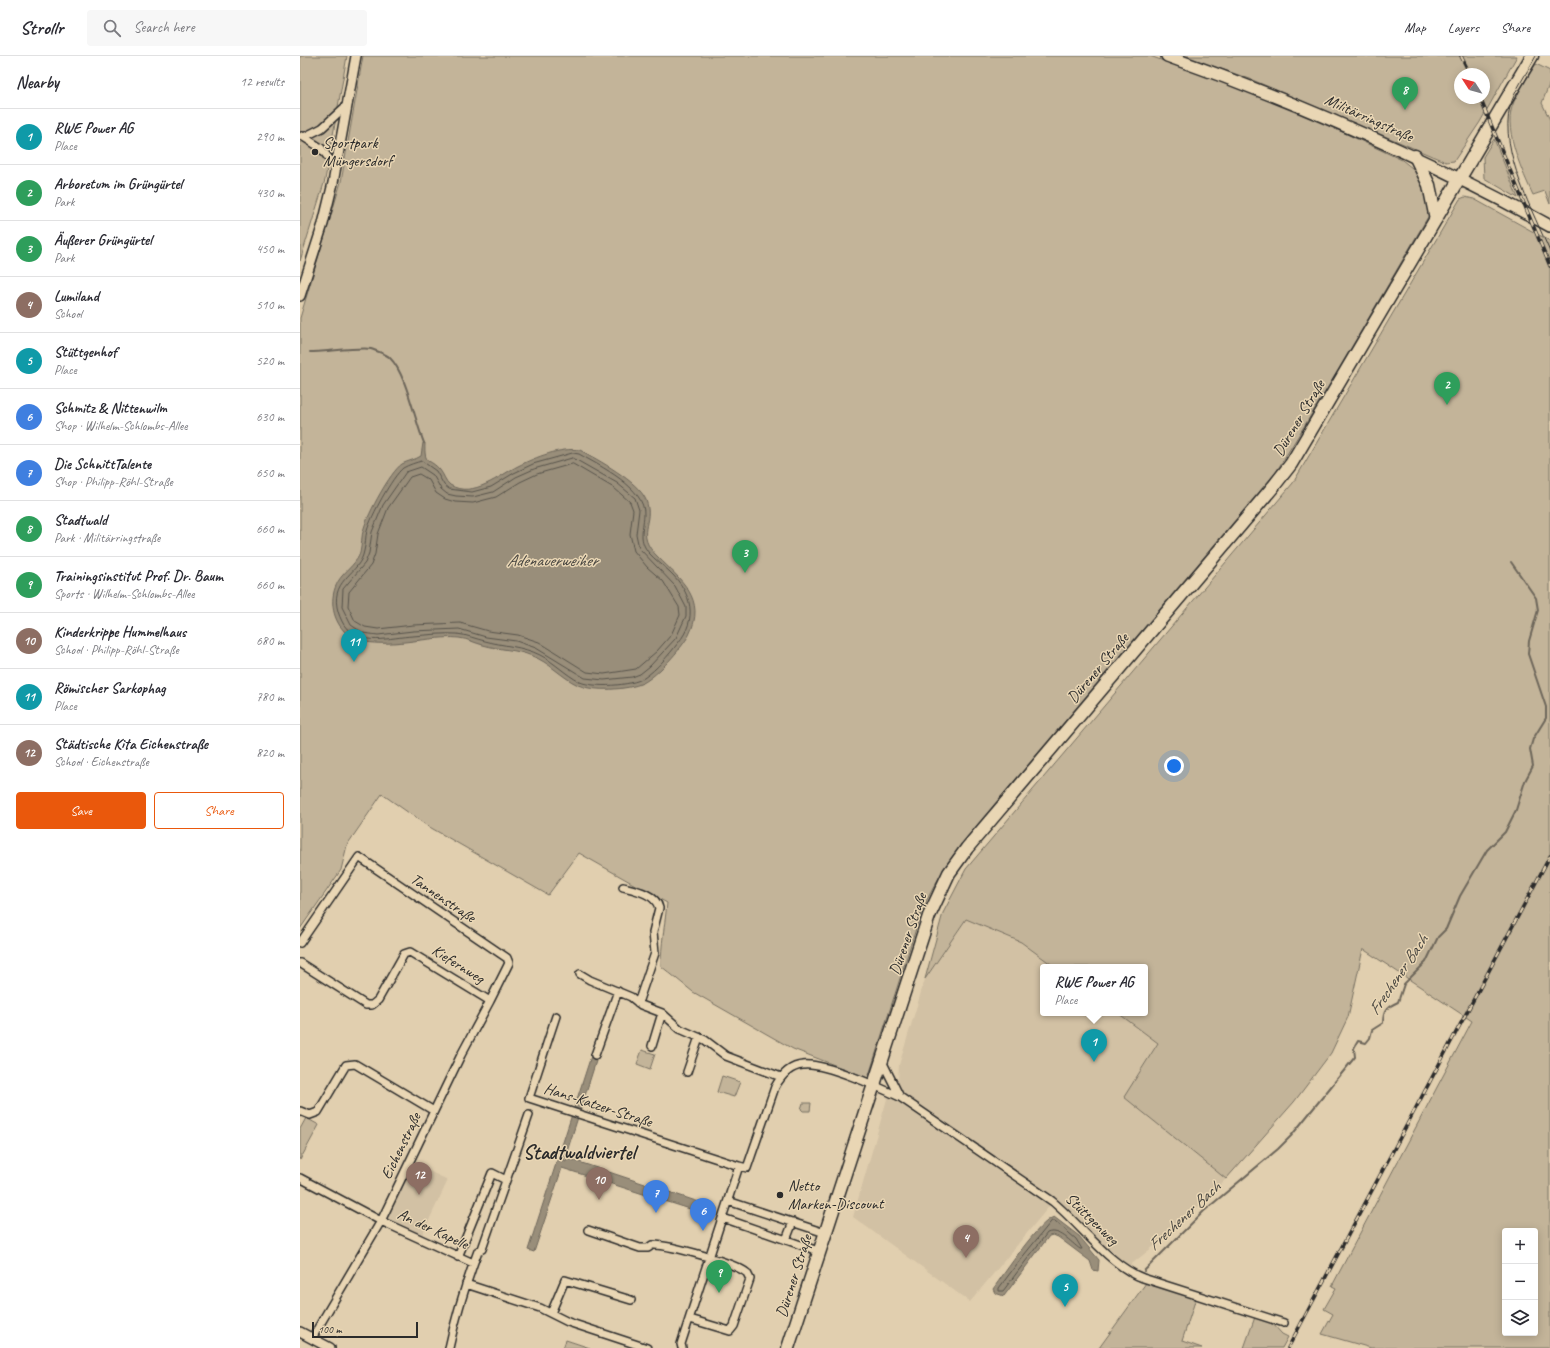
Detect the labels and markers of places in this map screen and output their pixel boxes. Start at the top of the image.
pin: 8 [1392,77,1418,110]
place label: Sportpark Müngersdorf [323,133,395,171]
marker: Sportpark Müngersdorf [310,147,320,157]
pin: 2 [1434,372,1460,405]
pin: 3 [732,540,758,573]
pin: 11 [341,629,367,662]
pin: 1 [1081,1029,1107,1062]
pin: 12 [406,1162,432,1195]
pin: 10 [586,1167,612,1200]
place label: Netto Marken-Discount [788,1176,885,1214]
pin: 7 [643,1180,669,1213]
marker: Netto Marken-Discount [775,1190,785,1200]
pin: 6 [690,1198,716,1231]
pin: 4 [953,1225,979,1258]
pin: 9 [706,1260,732,1293]
pin: 5 [1052,1274,1078,1307]

